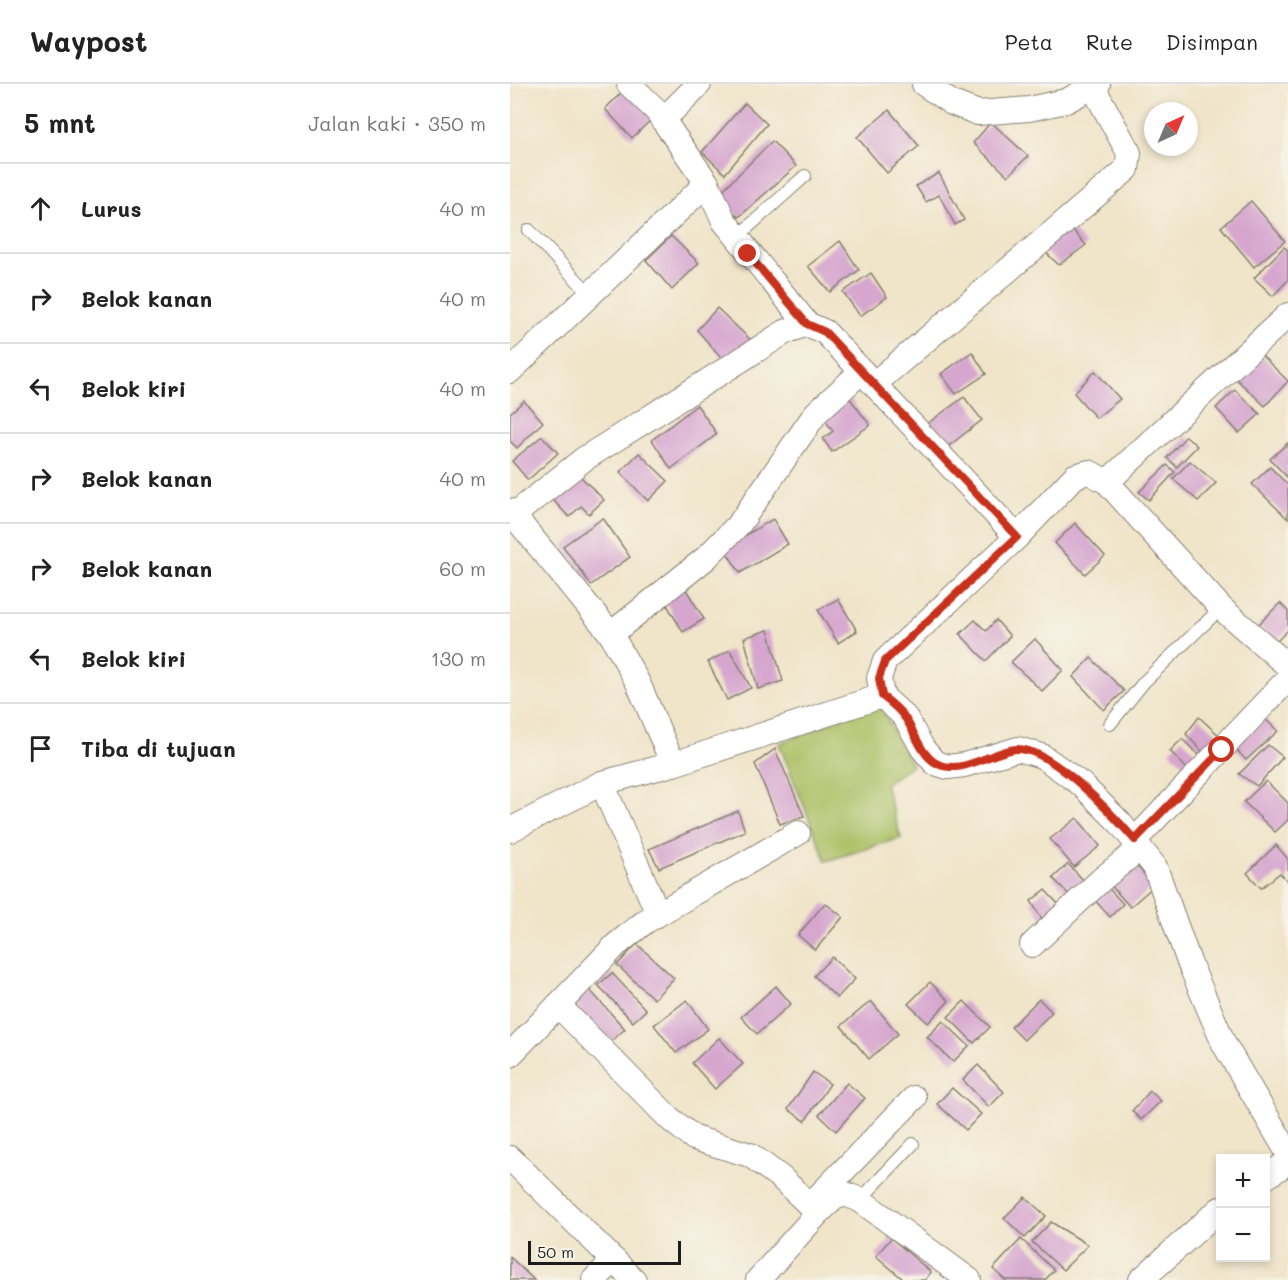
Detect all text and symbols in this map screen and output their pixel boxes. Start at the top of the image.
text: Waypost [30,23,147,59]
text: Peta [1005,28,1053,55]
text: Rute [1086,28,1133,55]
text: Disimpan [1166,28,1258,55]
north arrow [1144,102,1198,156]
text: 5 mnt [24,106,96,140]
text: Jalan kaki · 350 m [308,110,486,136]
icon: ahead [24,192,57,225]
text: Lurus [81,194,142,223]
text: 40 m [440,195,486,221]
route end [734,240,760,266]
icon: right [24,282,57,315]
text: Belok kanan [81,284,212,313]
text: 40 m [440,285,486,311]
icon: left [24,372,57,405]
text: Belok kiri [81,374,186,403]
text: 40 m [440,375,486,401]
icon: right [24,462,57,495]
text: Belok kanan [81,464,212,493]
text: 40 m [440,465,486,491]
icon: right [24,552,57,585]
text: Belok kanan [81,554,212,583]
text: 60 m [439,555,486,581]
icon: left [24,642,57,675]
text: Belok kiri [81,644,186,673]
text: 130 m [431,645,486,671]
icon: arrive [24,732,57,765]
text: Tiba di tujuan [81,734,236,763]
route start [1208,736,1234,762]
map controls [1216,1154,1270,1262]
button: + [1216,1154,1270,1208]
button: − [1216,1208,1270,1262]
scale bar [528,1238,681,1266]
text: 50 m [537,1241,574,1262]

